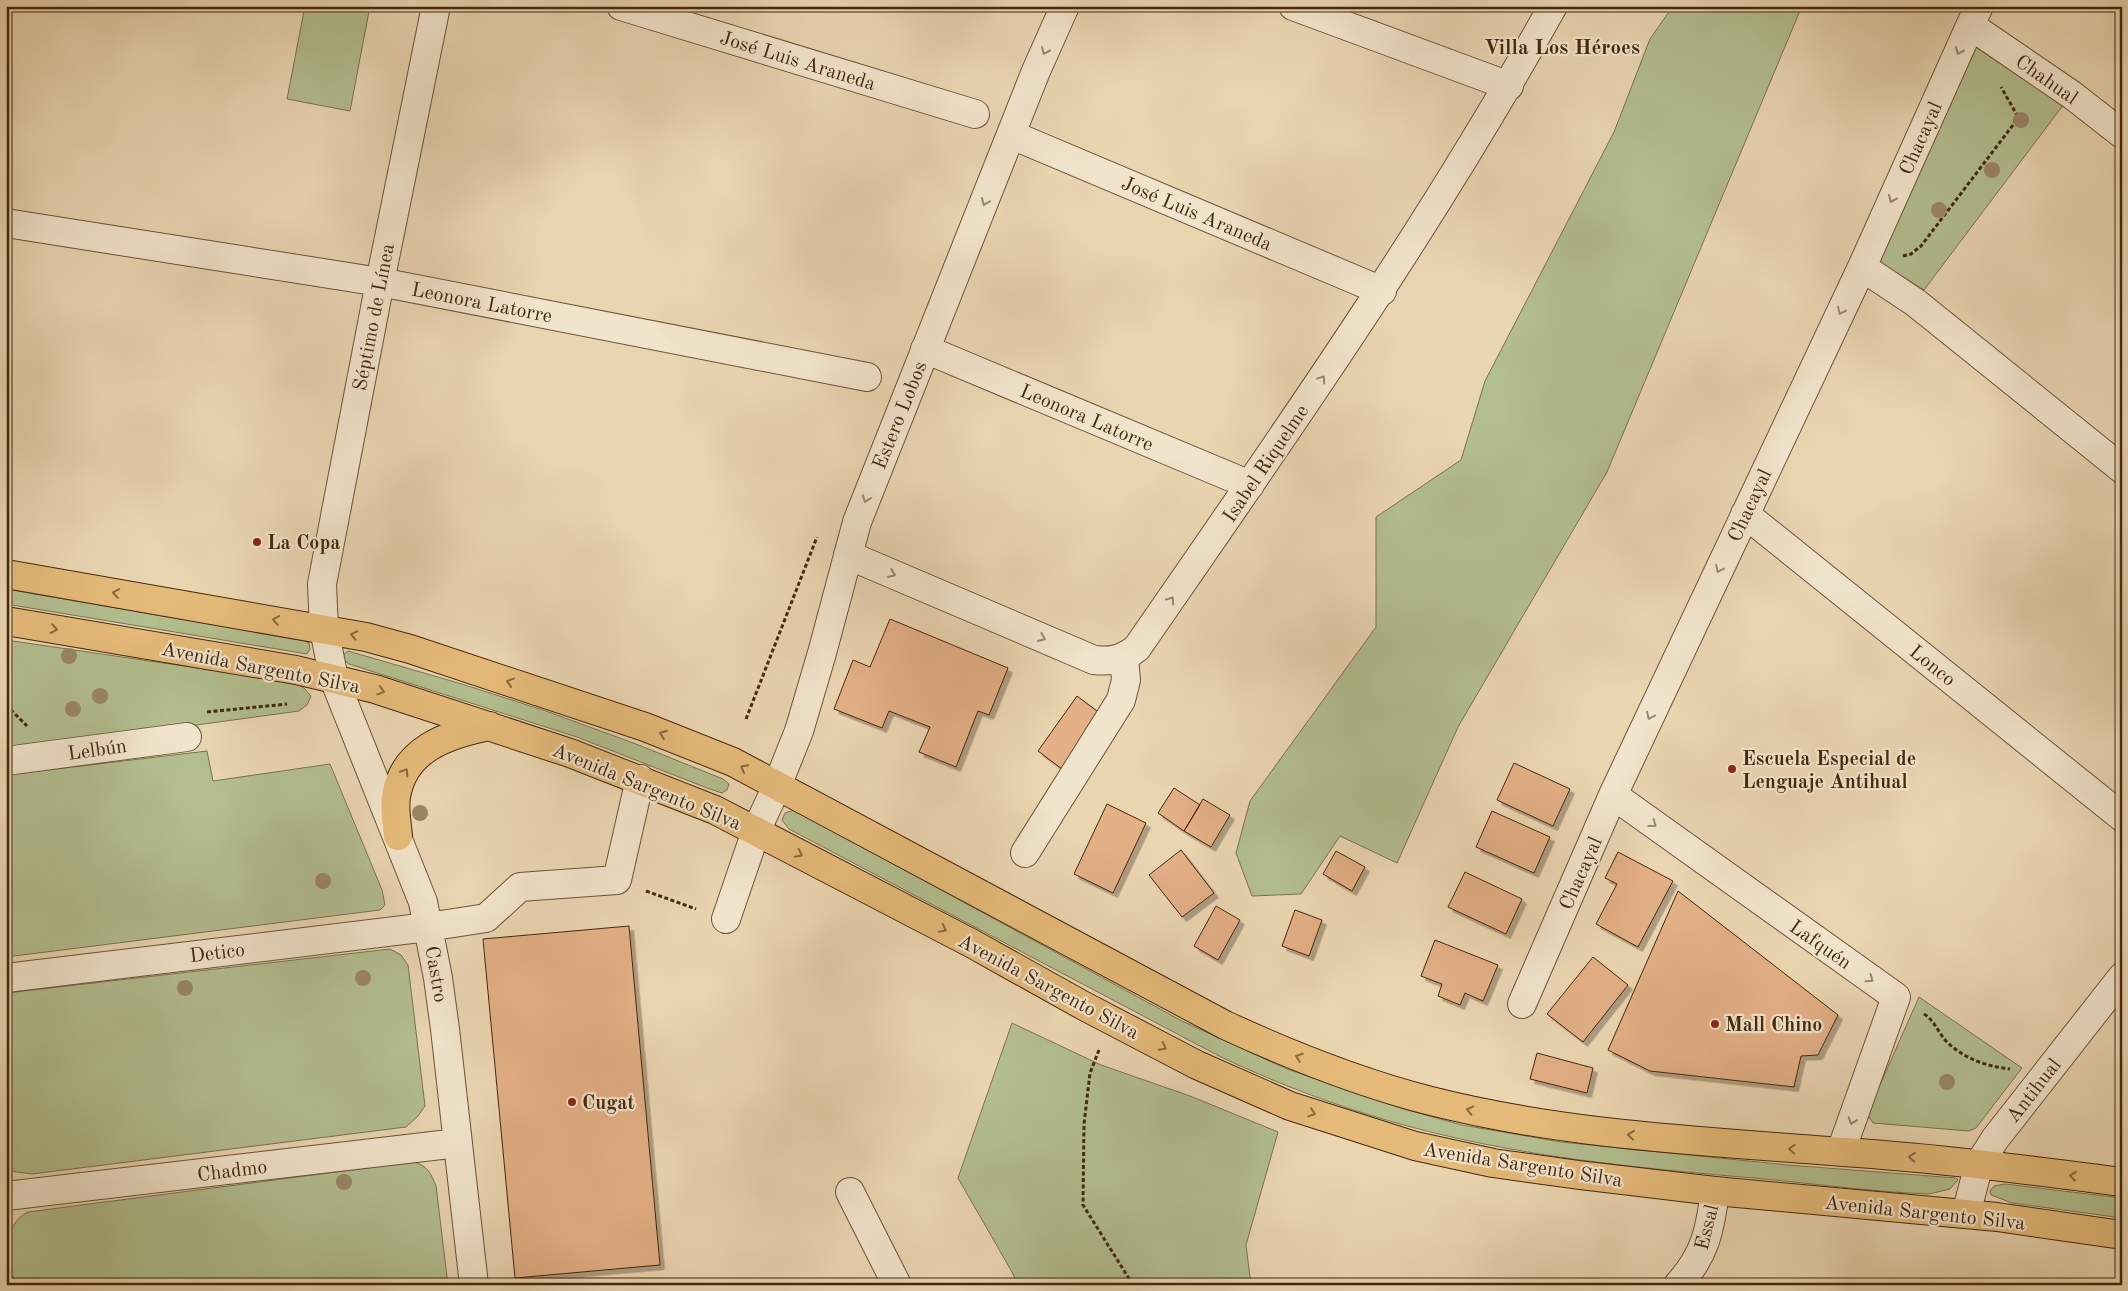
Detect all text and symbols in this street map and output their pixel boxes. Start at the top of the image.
street label: José Luis Araneda [717,29,878,95]
district label: Villa Los Héroes [1484,38,1640,59]
one-way arrow [1041,46,1052,55]
one-way arrow [1955,46,1966,55]
street label: Chahual [2011,52,2081,109]
street label: Chacayal [1897,99,1947,178]
street label: José Luis Araneda [1118,174,1275,256]
one-way arrow [1888,194,1899,203]
one-way arrow [981,197,991,206]
street label: Séptimo de Línea [351,242,399,393]
street label: Leonora Latorre [410,281,554,327]
one-way arrow [1837,306,1847,315]
street label: Estero Lobos [870,359,932,473]
one-way arrow [1316,375,1325,385]
street label: Leonora Latorre [1017,382,1156,456]
street label: Isabel Riquelme [1220,402,1313,526]
street label: Chacayal [1725,466,1776,545]
one-way arrow [862,494,872,502]
place label: La Copa [267,534,340,554]
marker: La Copa [251,536,263,548]
one-way arrow [1715,564,1726,573]
one-way arrow [887,568,896,579]
one-way arrow [112,589,120,599]
one-way arrow [1165,596,1174,606]
one-way arrow [272,616,280,626]
one-way arrow [50,624,59,634]
one-way arrow [350,630,359,640]
one-way arrow [1037,632,1046,643]
street label: Avenida Sargento Silva [160,640,362,698]
street label: Lonco [1905,642,1959,691]
one-way arrow [506,678,514,688]
one-way arrow [376,686,385,696]
one-way arrow [1646,711,1657,720]
one-way arrow [659,730,668,741]
street label: Lelbún [66,737,128,765]
street label: Avenida Sargento Silva [549,741,744,835]
place label: Escuela Especial de Lenguaje Antihual [1742,750,1916,793]
marker: Escuela Especial de Lenguaje Antihual [1726,763,1738,775]
one-way arrow [740,764,749,774]
one-way arrow [399,768,409,777]
one-way arrow [1647,818,1657,827]
street label: Chacayal [1557,834,1607,913]
one-way arrow [794,848,803,858]
street label: Lafquén [1785,917,1855,974]
one-way arrow [938,922,947,932]
street label: Avenida Sargento Silva [954,932,1142,1044]
street label: Detico [188,941,246,967]
street label: Castro [420,944,450,1004]
one-way arrow [1864,973,1874,982]
place label: Mall Chino [1725,1016,1822,1036]
marker: Mall Chino [1709,1018,1721,1030]
one-way arrow [1158,1041,1167,1051]
one-way arrow [1295,1053,1303,1063]
street label: Antihual [2004,1055,2066,1127]
place label: Cugat [582,1094,635,1114]
marker: Cugat [566,1096,578,1108]
one-way arrow [1466,1105,1475,1116]
one-way arrow [1307,1107,1315,1117]
one-way arrow [1848,1117,1858,1125]
one-way arrow [1626,1130,1634,1141]
street label: Avenida Sargento Silva [1421,1140,1624,1192]
one-way arrow [1788,1143,1796,1154]
one-way arrow [1908,1152,1916,1163]
street label: Chadmo [196,1158,268,1186]
one-way arrow [2069,1171,2077,1182]
street label: Avenida Sargento Silva [1823,1193,2026,1234]
street label: Essal [1693,1203,1723,1252]

